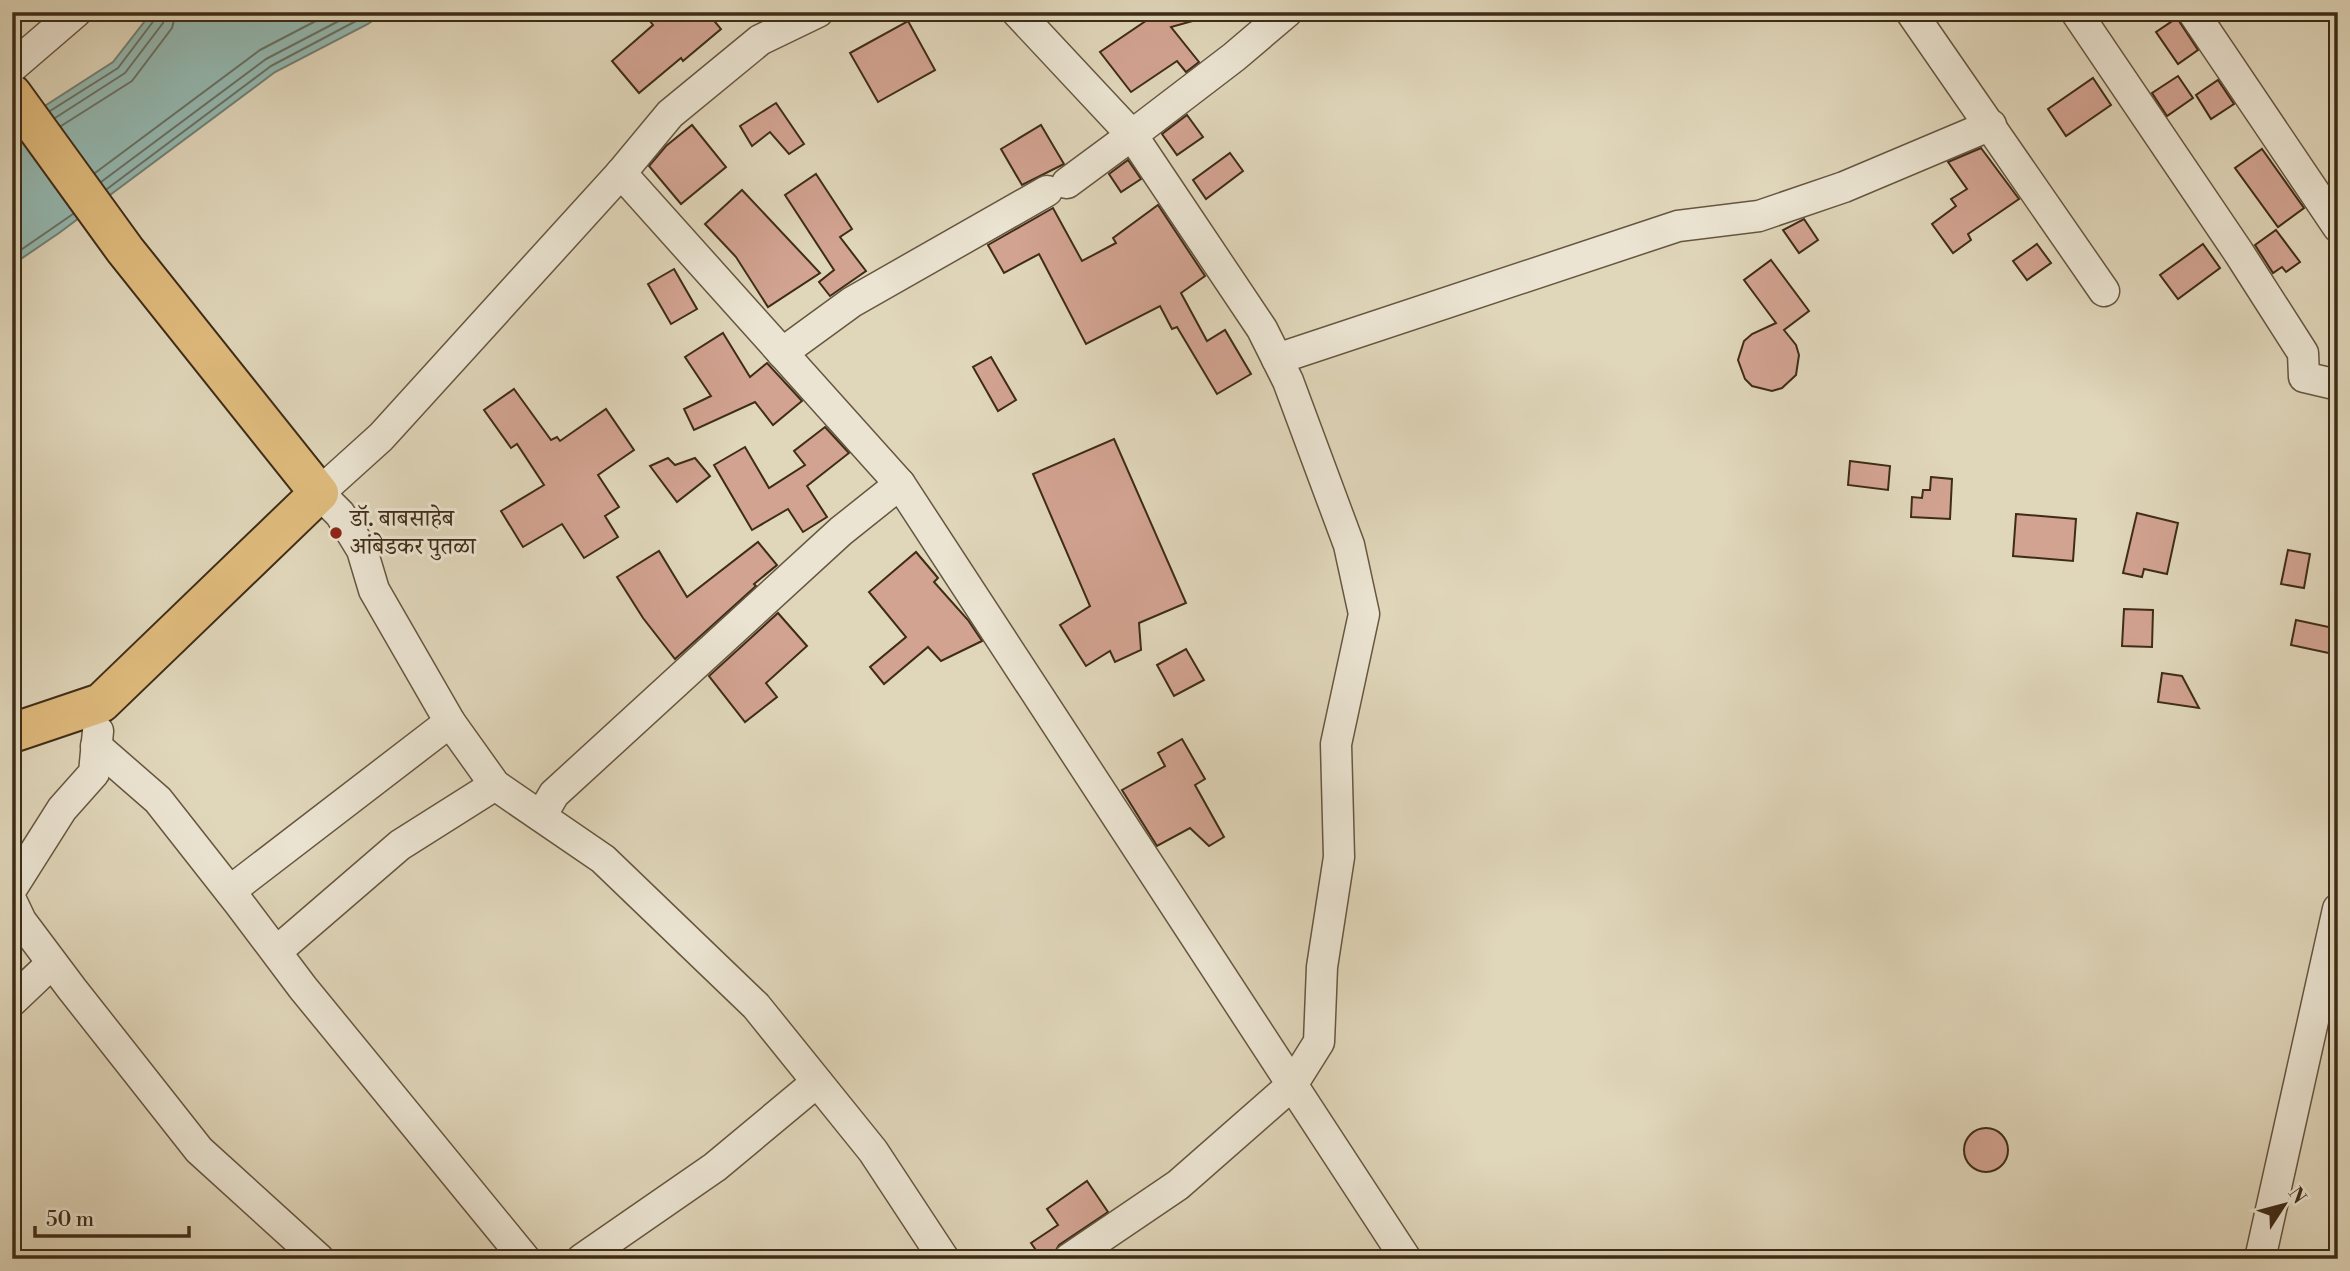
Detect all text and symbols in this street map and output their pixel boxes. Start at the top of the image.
place label: डॉ. बाबसाहेब आंबेडकर पुतळा [349,504,477,562]
marker: डॉ. बाबसाहेब आंबेडकर पुतळा [328,525,344,541]
north arrow [2248,1170,2318,1240]
text: N [2283,1182,2311,1209]
scale bar [35,1194,189,1238]
text: 50 m [46,1207,94,1233]

